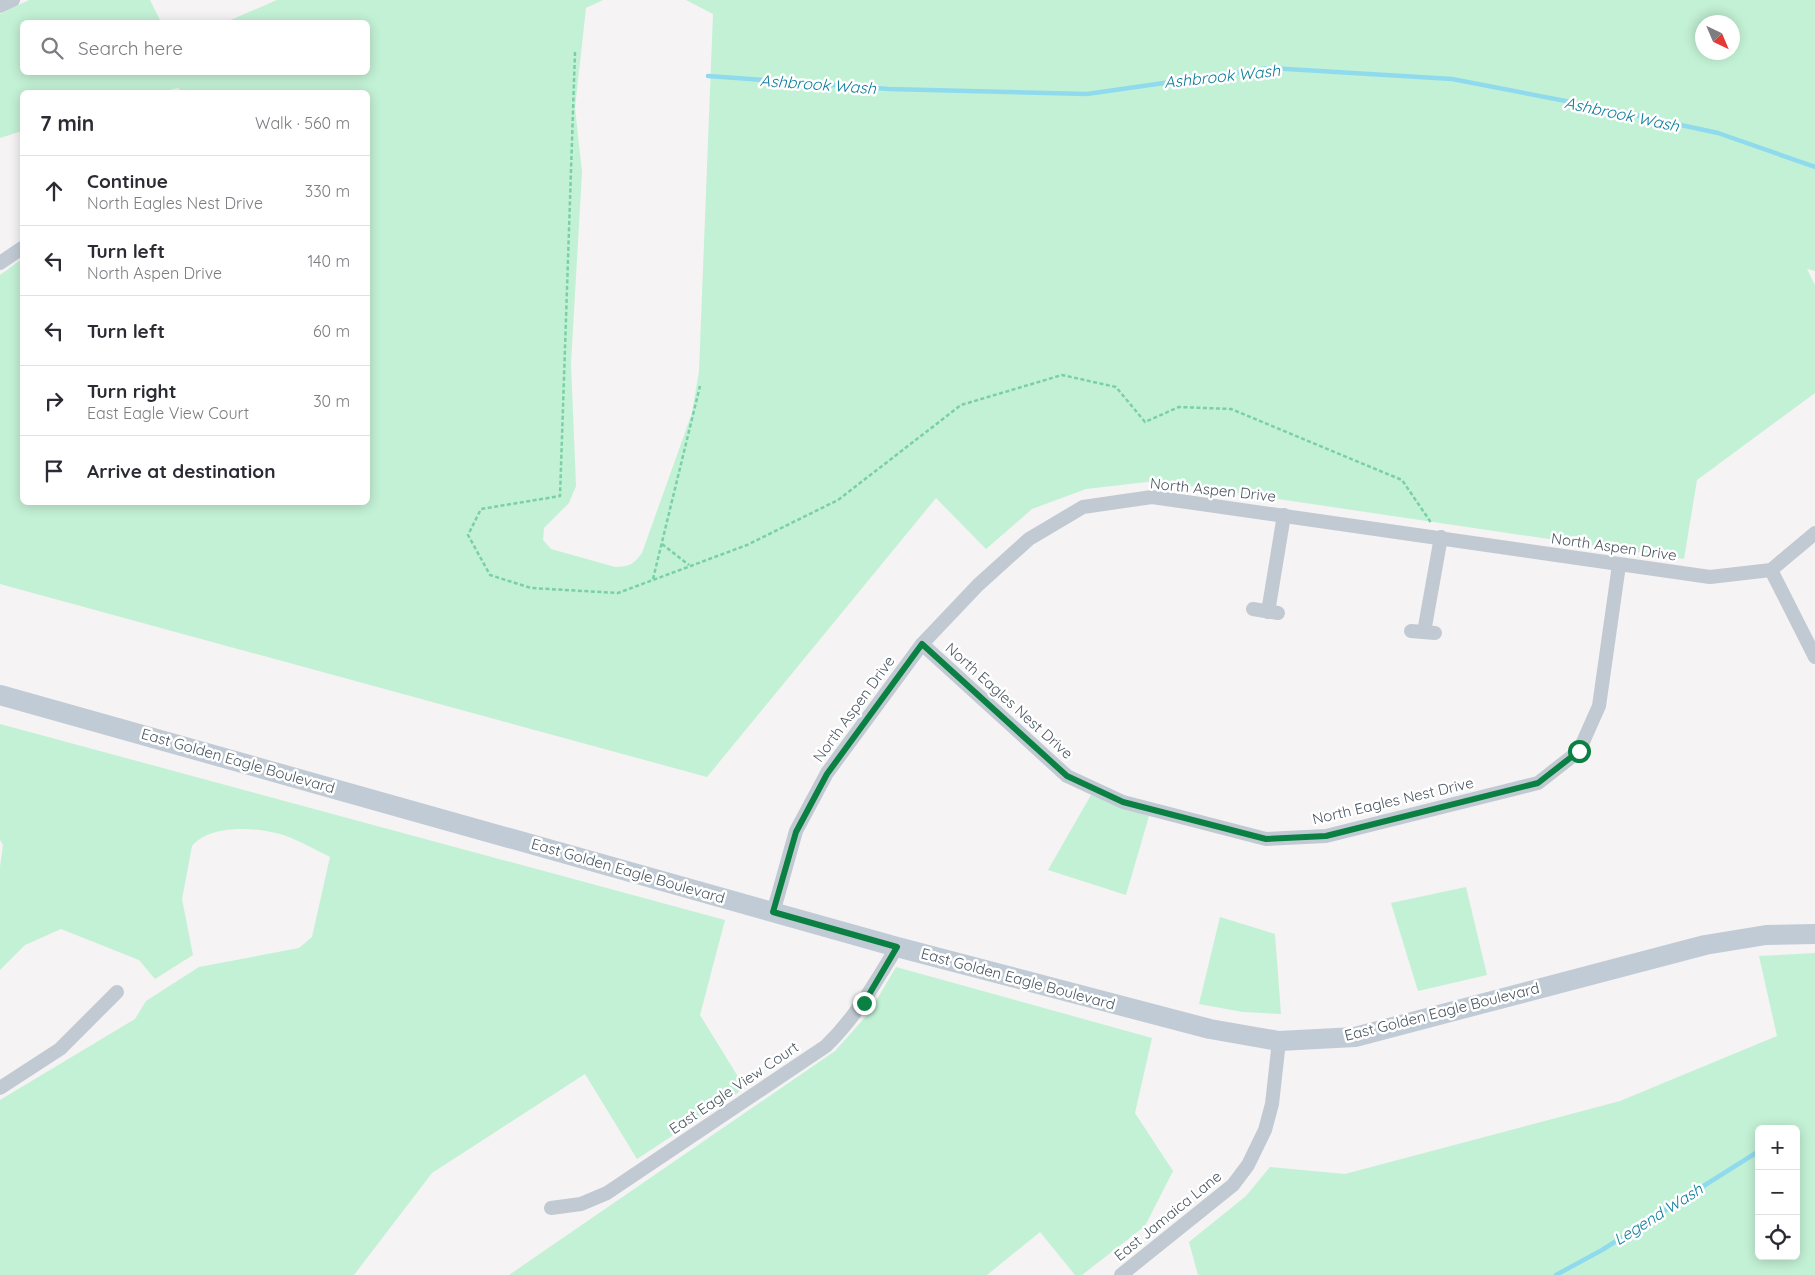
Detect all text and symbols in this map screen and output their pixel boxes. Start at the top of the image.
north arrow [1695,15,1740,60]
search box [20,20,370,75]
icon: search [38,34,66,62]
text: Search here [78,36,183,60]
water label: Ashbrook Wash [1163,60,1282,92]
water label: Ashbrook Wash [759,70,878,98]
water label: Ashbrook Wash [1563,92,1682,136]
text: 7 min [40,110,94,136]
text: Walk · 560 m [255,113,350,133]
text: Continue [87,169,168,193]
icon: ahead [40,177,68,205]
text: 330 m [305,181,350,201]
text: North Eagles Nest Drive [87,193,263,213]
text: Turn left [87,239,165,263]
icon: left [40,247,68,275]
text: 140 m [307,251,350,271]
text: North Aspen Drive [87,263,222,283]
icon: left [40,317,68,345]
text: Turn left [87,319,165,343]
text: 60 m [313,321,350,341]
text: Turn right [87,379,176,403]
icon: right [40,387,68,415]
text: 30 m [313,391,350,411]
text: East Eagle View Court [87,403,249,423]
icon: arrive [40,457,68,485]
text: Arrive at destination [87,459,276,483]
street label: North Aspen Drive [1149,473,1277,506]
street label: North Aspen Drive [1550,528,1678,565]
street label: North Eagles Nest Drive [942,638,1077,763]
street label: North Aspen Drive [809,652,898,766]
street label: East Golden Eagle Boulevard [139,724,337,797]
route start [1568,740,1591,763]
street label: North Eagles Nest Drive [1310,773,1475,828]
street label: East Golden Eagle Boulevard [529,834,727,907]
street label: East Golden Eagle Boulevard [919,943,1117,1014]
street label: East Golden Eagle Boulevard [1342,978,1541,1045]
route end [853,992,876,1015]
street label: East Eagle View Court [665,1037,802,1138]
map controls [1755,1125,1800,1260]
button: + [1755,1125,1800,1170]
street label: East Jamaica Lane [1110,1166,1225,1265]
button: − [1755,1170,1800,1215]
water label: Legend Wash [1610,1178,1707,1249]
button: locate [1755,1215,1800,1260]

